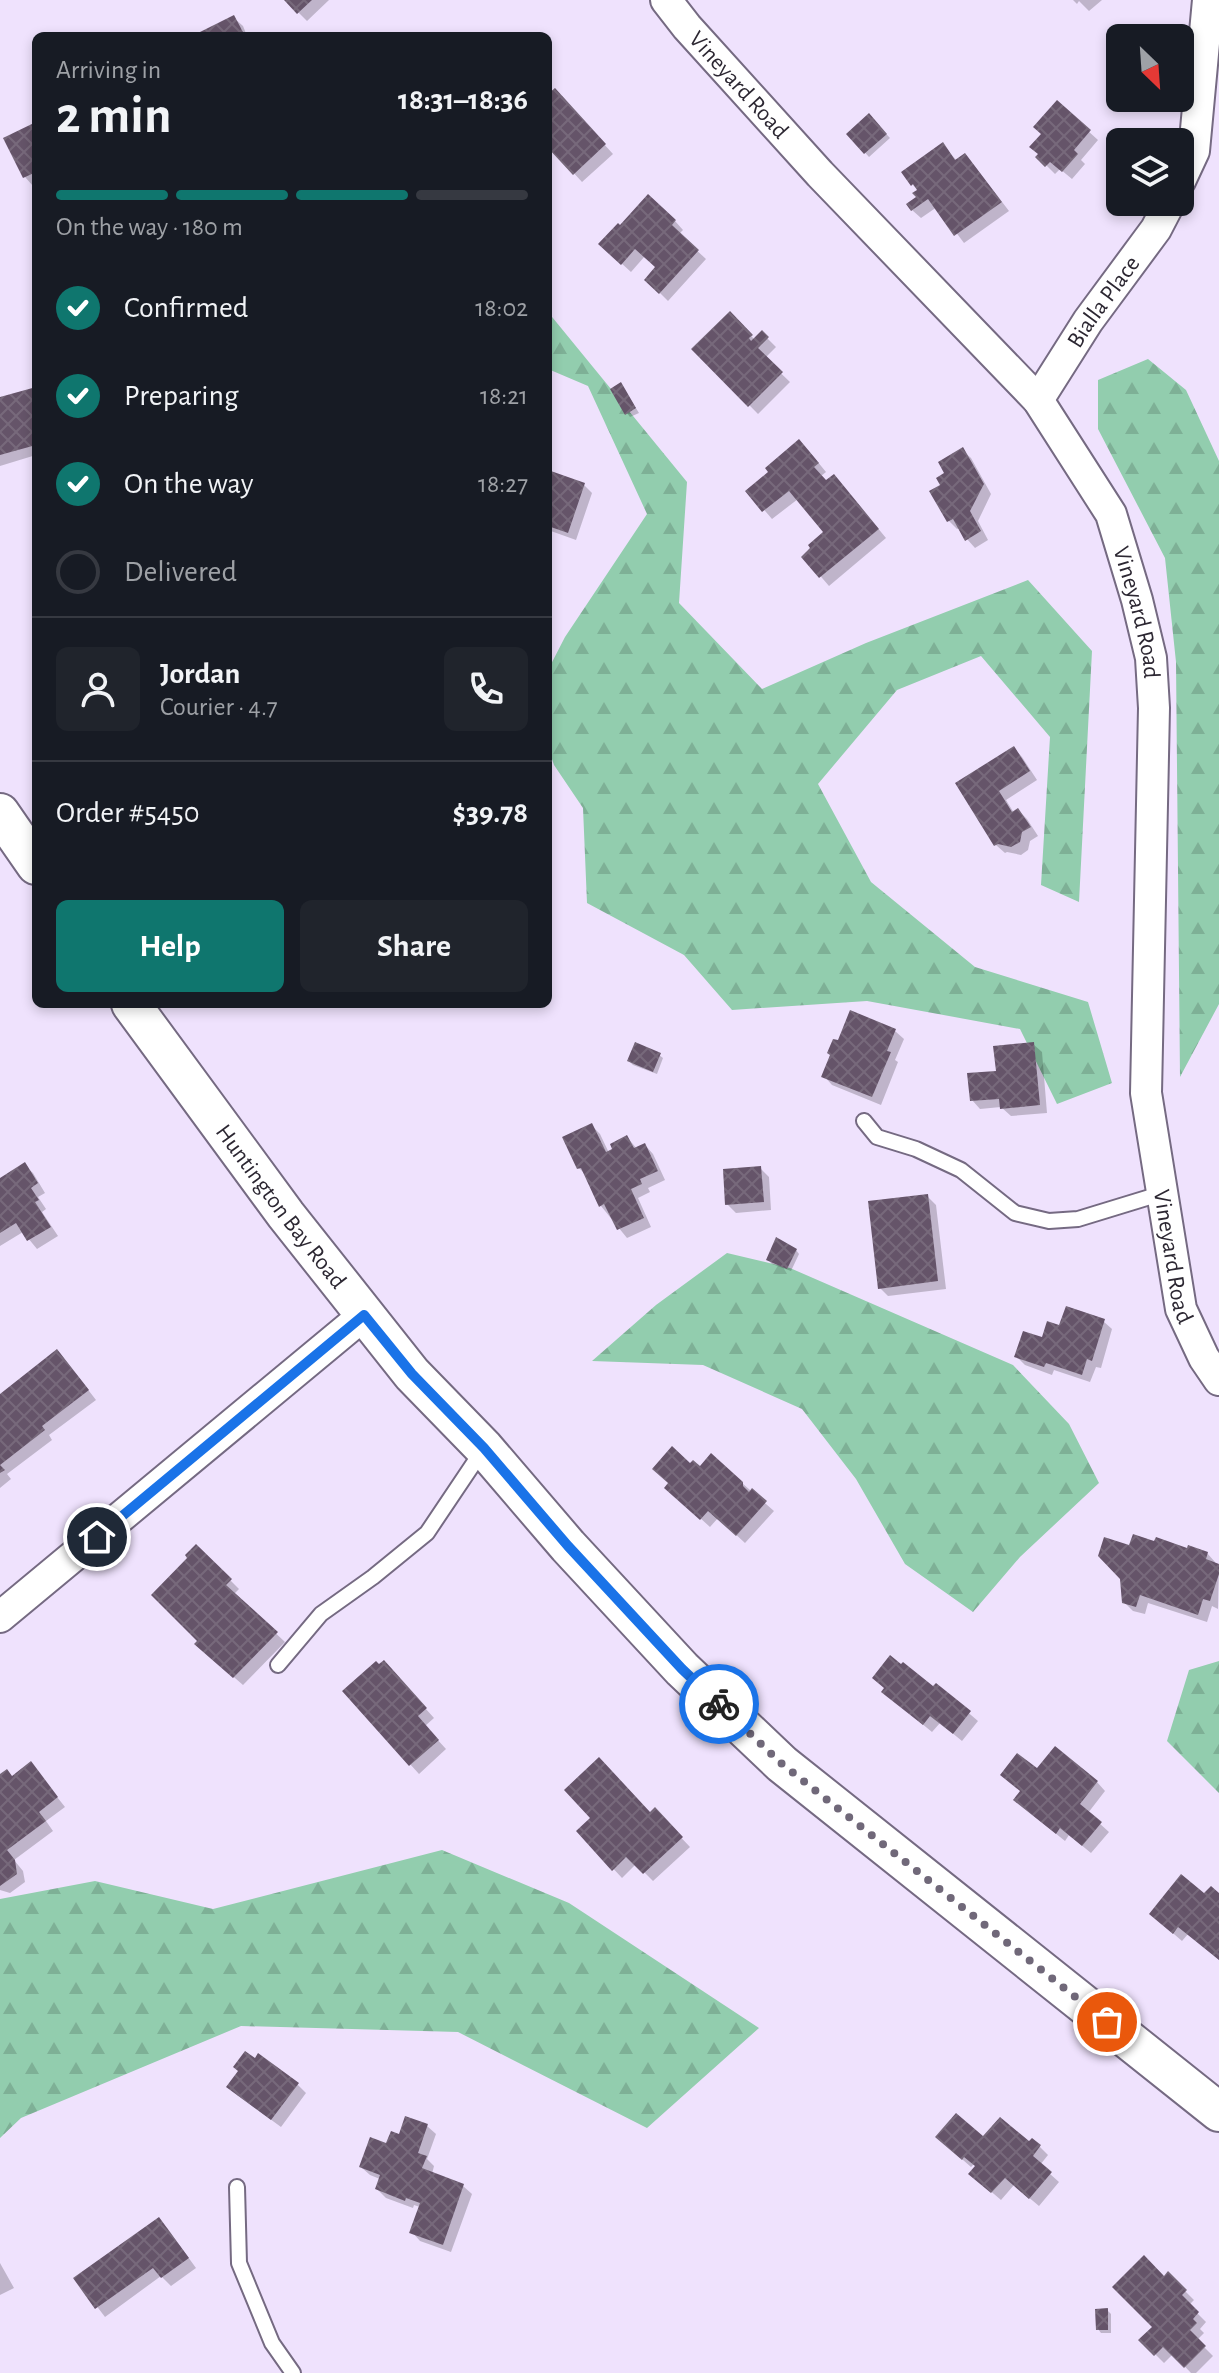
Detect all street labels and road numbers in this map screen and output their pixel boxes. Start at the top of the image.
street label: Vineyard Road [684,27,793,144]
street label: Bialla Place [1063,252,1145,352]
street label: Vineyard Road [1109,544,1163,679]
street label: Huntington Bay Road [211,1120,350,1293]
street label: Vineyard Road [1149,1188,1197,1328]

